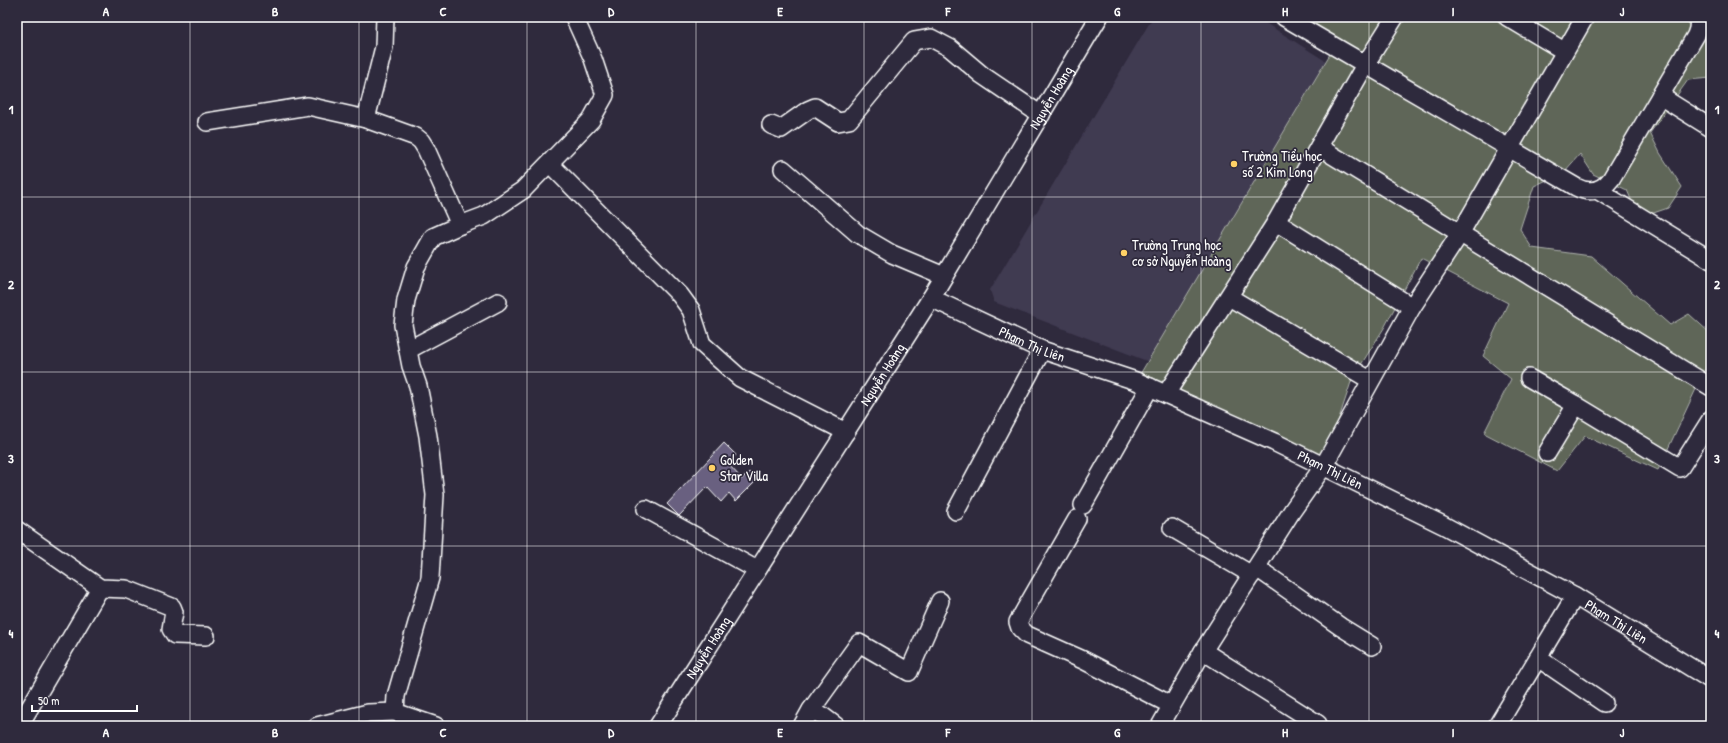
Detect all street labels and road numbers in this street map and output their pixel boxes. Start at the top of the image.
street label: Nguyễn Hoàng [1024,62,1077,133]
street label: Phạm Thị Liên [996,321,1067,366]
street label: Nguyễn Hoàng [855,339,910,409]
street label: Phạm Thị Liên [1295,445,1366,493]
street label: Phạm Thị Liên [1582,595,1651,647]
street label: Nguyễn Hoàng [681,612,735,682]

